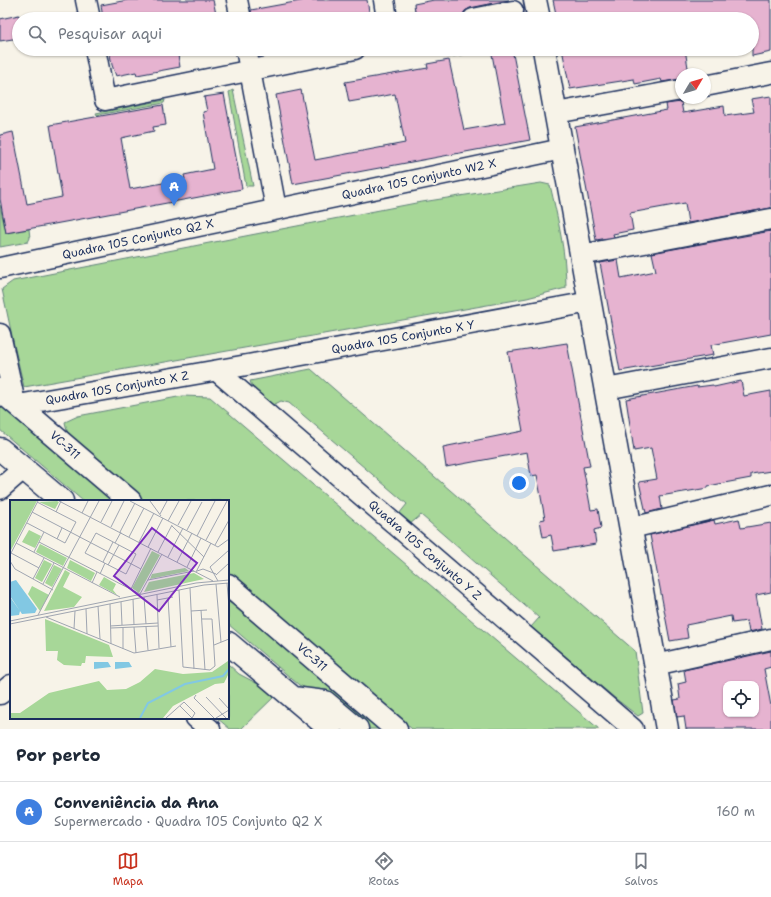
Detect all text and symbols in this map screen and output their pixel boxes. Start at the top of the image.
search box [12,12,759,56]
icon: search [26,23,48,45]
text: Pesquisar aqui [58,24,162,44]
north arrow [675,68,711,104]
street label: Quadra 105 Conjunto W2 X [340,155,498,203]
pin: A [161,173,187,206]
street label: Quadra 105 Conjunto Q2 X [61,215,215,263]
street label: Quadra 105 Conjunto X Y [330,316,477,357]
street label: Quadra 105 Conjunto X Z [44,368,190,408]
street label: VC-311 [46,427,84,463]
your location [509,473,529,493]
street label: Quadra 105 Conjunto Y Z [365,496,485,604]
inset map [10,500,229,719]
street label: VC-311 [293,639,331,675]
map controls [723,681,759,717]
button: locate [723,681,759,717]
text: Por perto [16,744,101,766]
text: Conveniência da Ana [54,793,218,813]
text: A [24,803,34,820]
text: 160 m [717,803,755,820]
text: Supermercado · Quadra 105 Conjunto Q2 X [54,813,322,830]
tab: Mapa [113,850,143,889]
tab: Rotas [369,850,399,889]
tab: Salvos [625,850,658,889]

